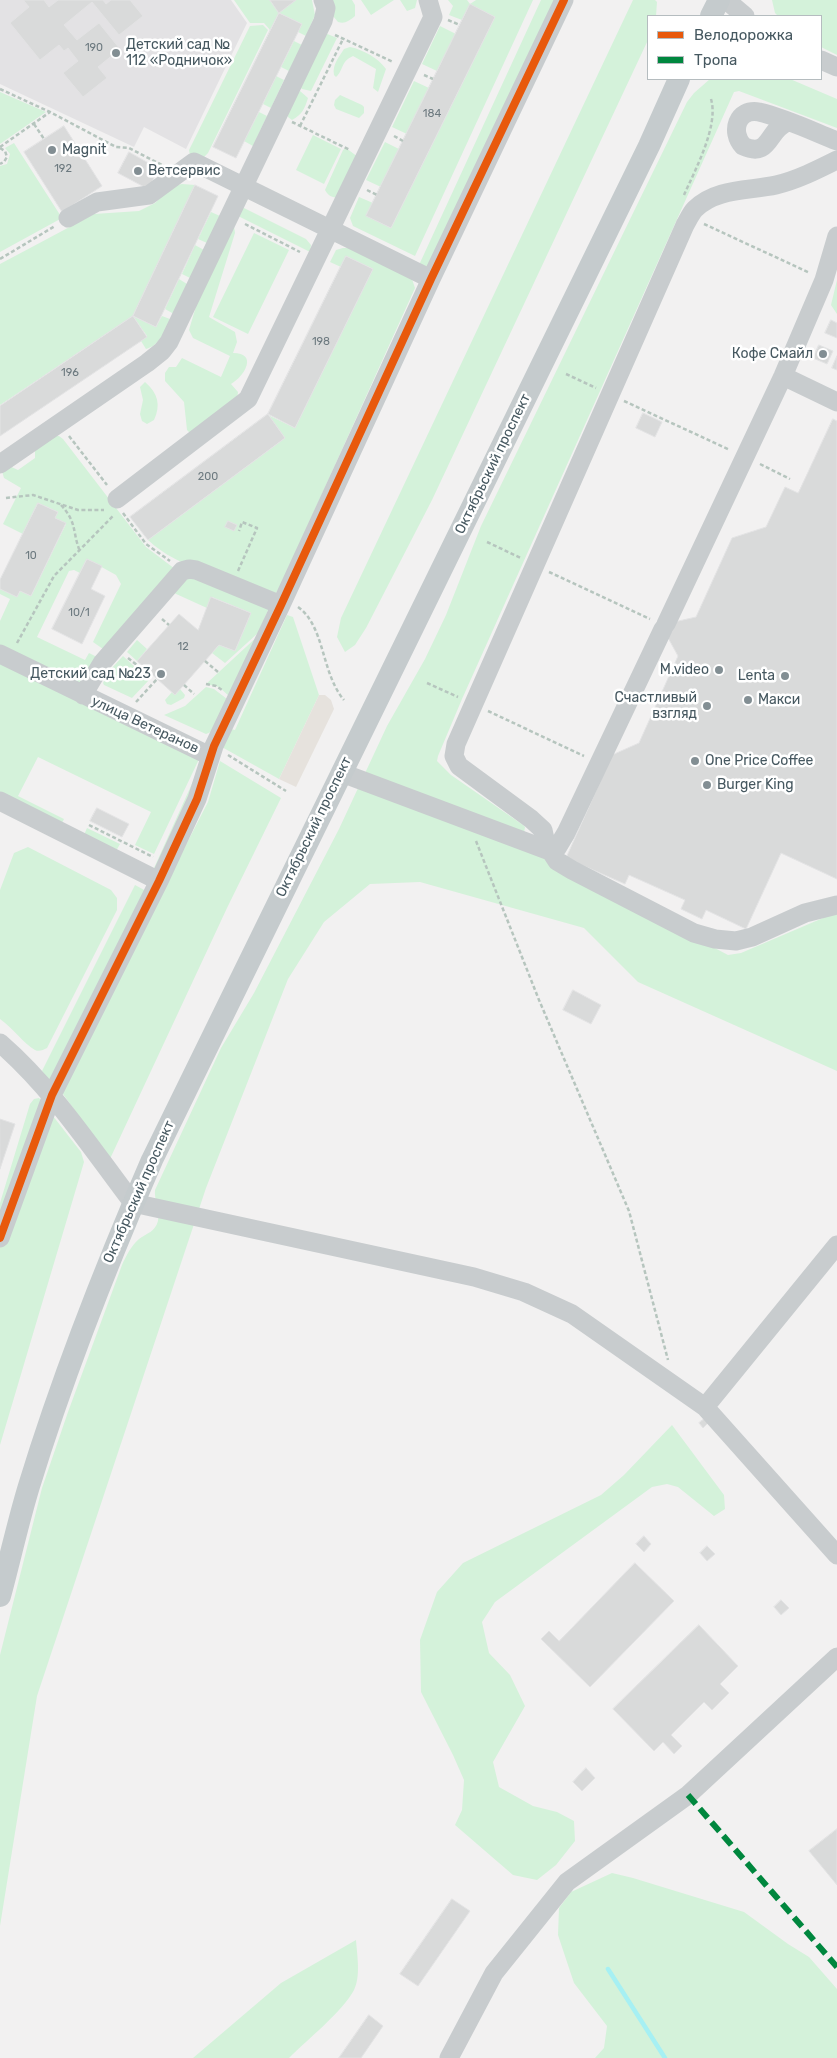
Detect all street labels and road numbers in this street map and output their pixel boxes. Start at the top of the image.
street label: Октябрьский проспект [452,391,534,537]
street label: улица Ветеранов [89,693,201,757]
street label: Октябрьский проспект [273,754,355,900]
street label: Октябрьский проспект [100,1118,178,1266]

